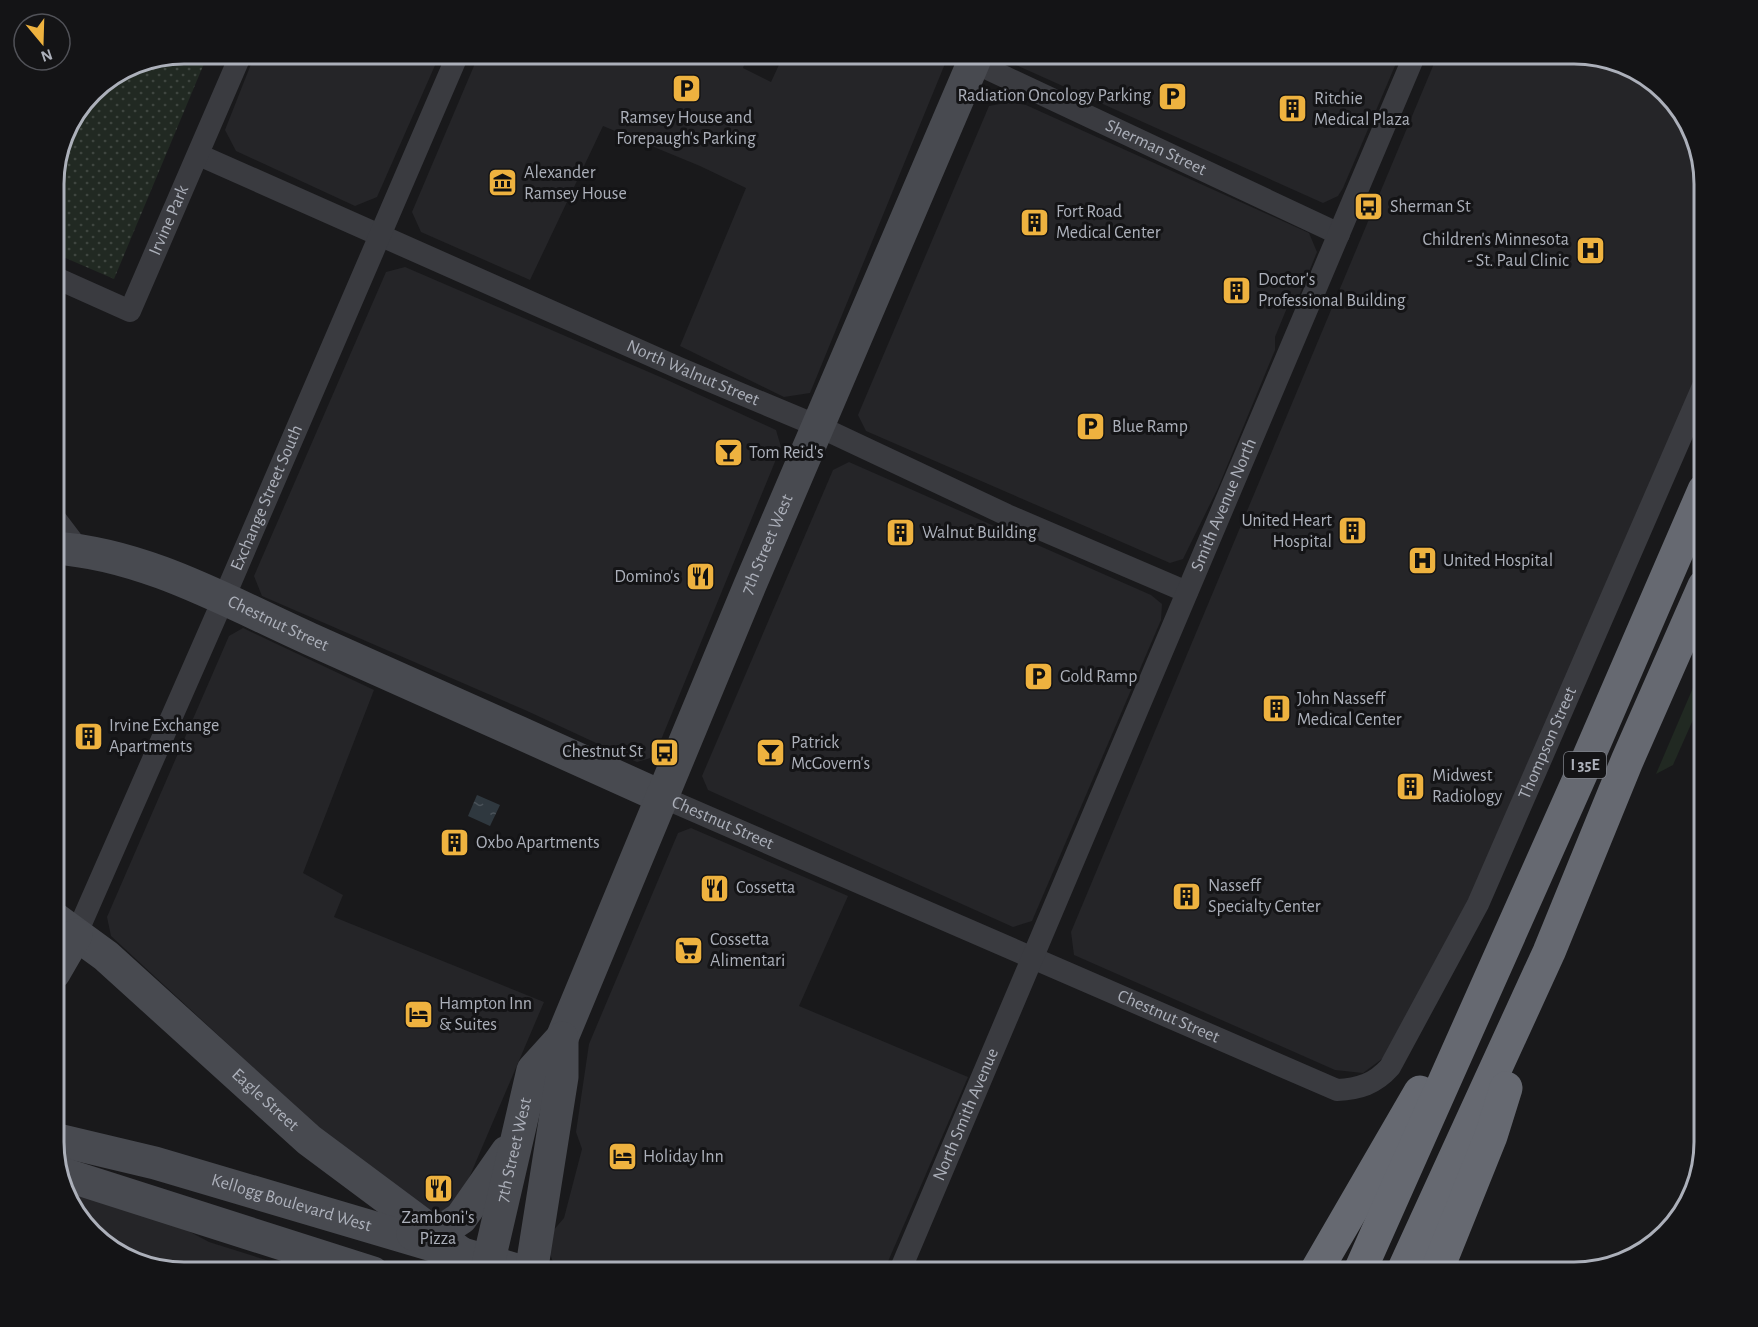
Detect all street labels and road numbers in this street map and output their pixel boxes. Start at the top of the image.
street label: Sherman Street [1103,117,1209,179]
street label: Irvine Park [146,182,192,258]
street label: North Walnut Street [624,337,762,410]
street label: Exchange Street South [228,422,306,573]
street label: Smith Avenue North [1188,436,1260,574]
street label: 7th Street West [738,492,797,597]
street label: Chestnut Street [225,593,331,655]
street label: Thompson Street [1516,684,1580,802]
road number: I 35E [1564,752,1606,778]
street label: Chestnut Street [669,793,776,853]
street label: Chestnut Street [1115,987,1222,1047]
street label: North Smith Avenue [930,1046,1002,1184]
street label: Eagle Street [228,1065,302,1135]
street label: 7th Street West [494,1096,535,1204]
street label: Kellogg Boulevard West [209,1171,374,1236]

